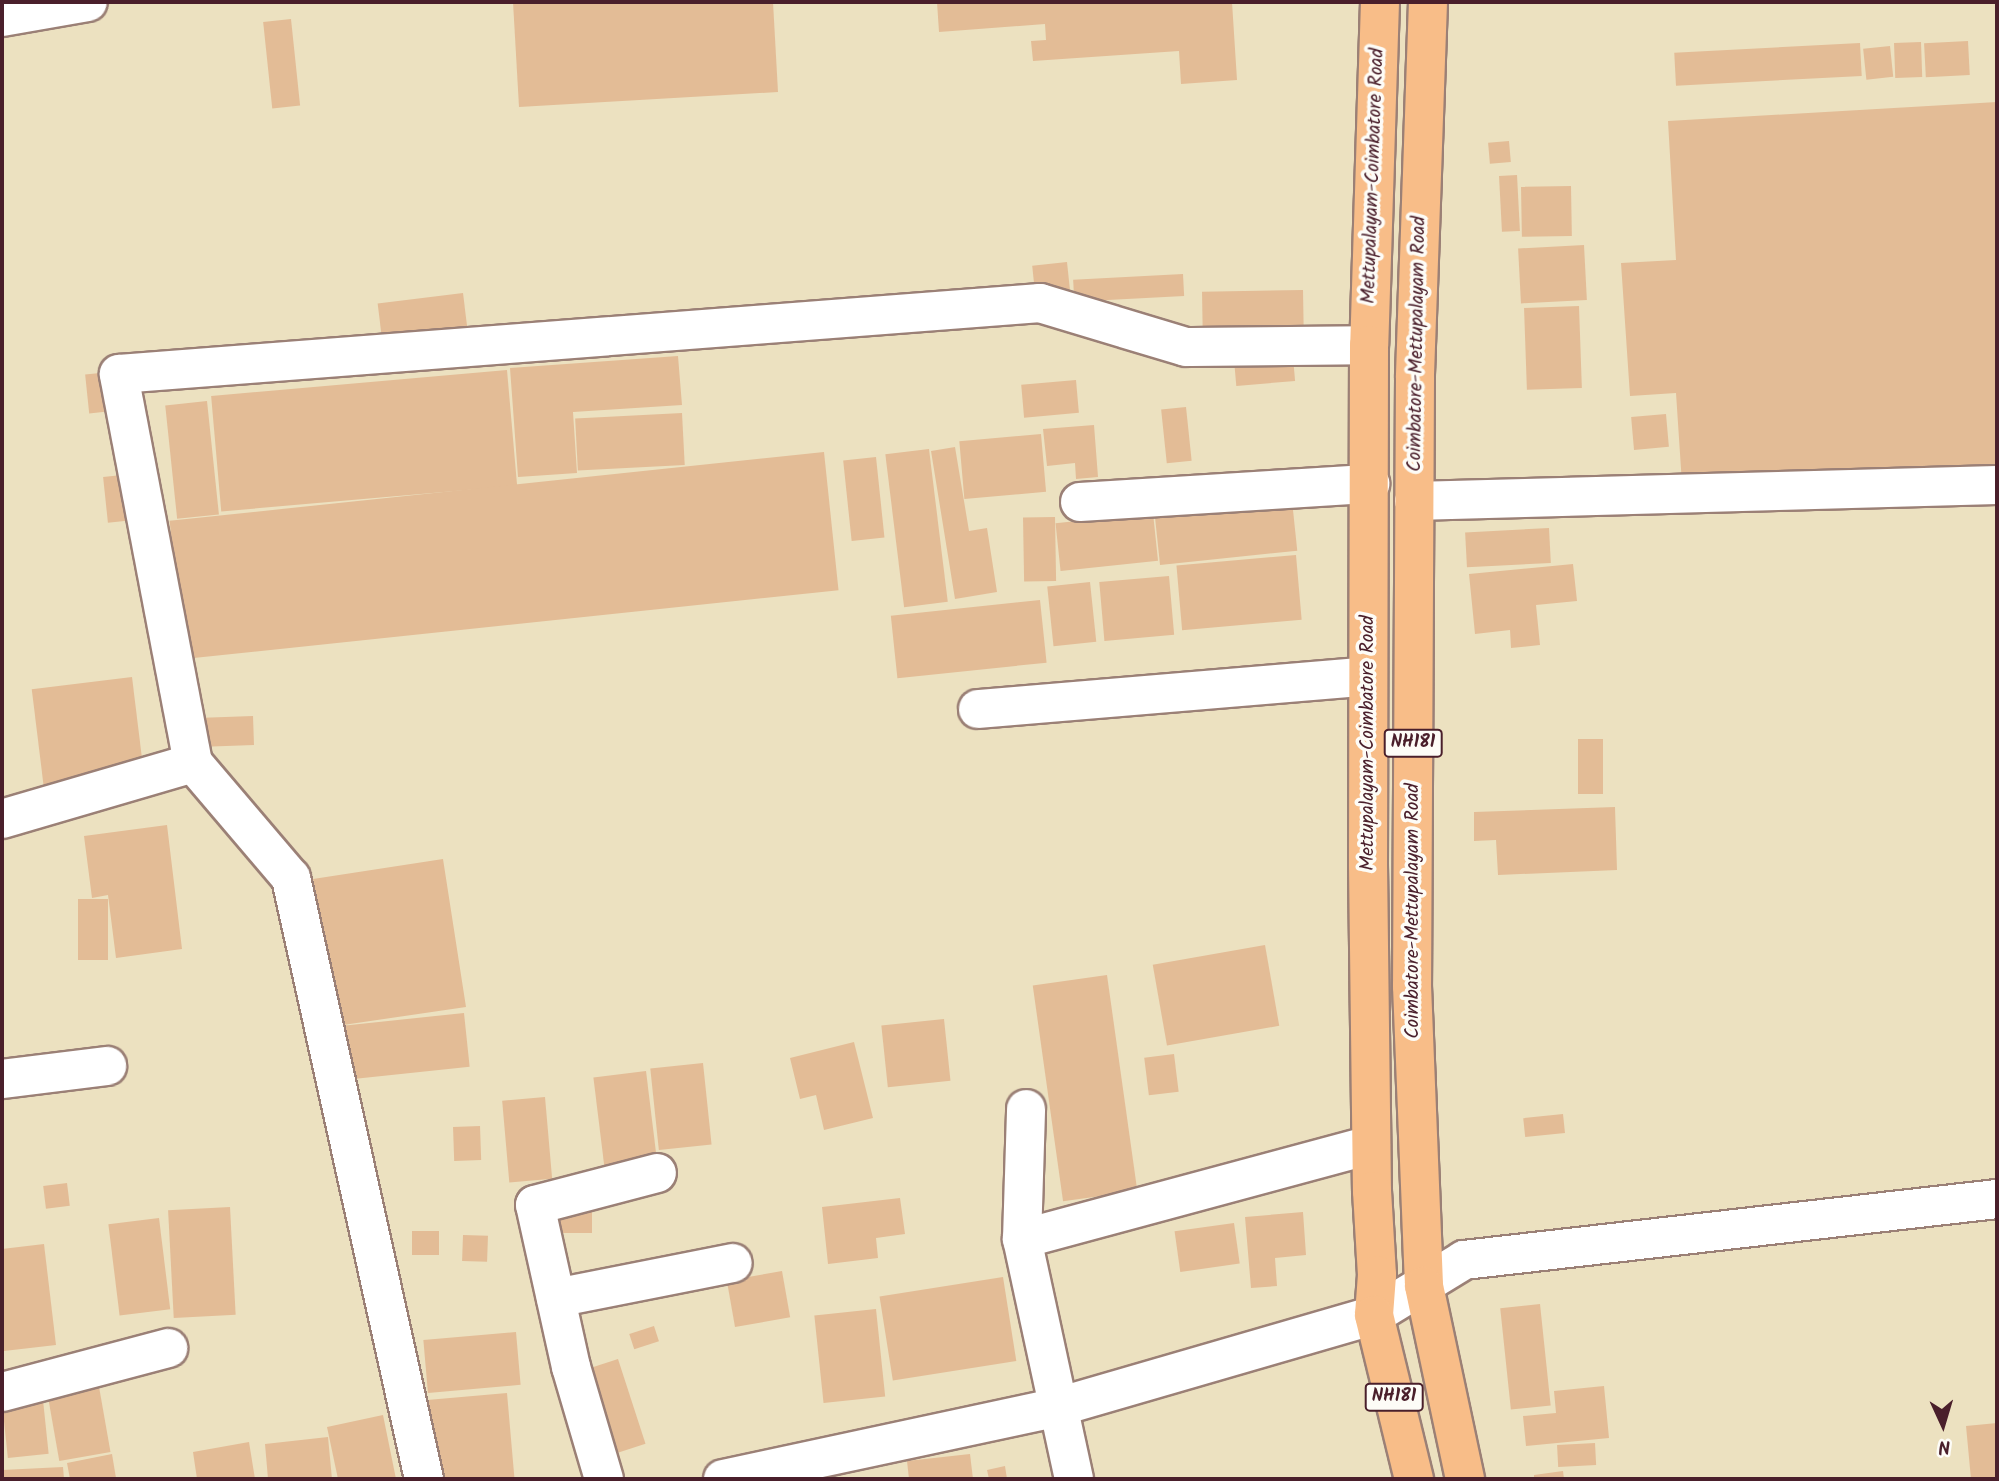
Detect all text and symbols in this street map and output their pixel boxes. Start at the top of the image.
street label: Mettupalayam-Coimbatore Road [1358,48,1390,304]
street label: Coimbatore-Mettupalayam Road [1404,216,1432,472]
street label: Mettupalayam-Coimbatore Road [1358,615,1380,871]
road number: NH181 [1383,728,1443,758]
street label: Coimbatore-Mettupalayam Road [1403,783,1425,1039]
road number: NH181 [1364,1382,1424,1412]
north arrow [1908,1390,1978,1460]
text: N [1937,1431,1951,1461]

